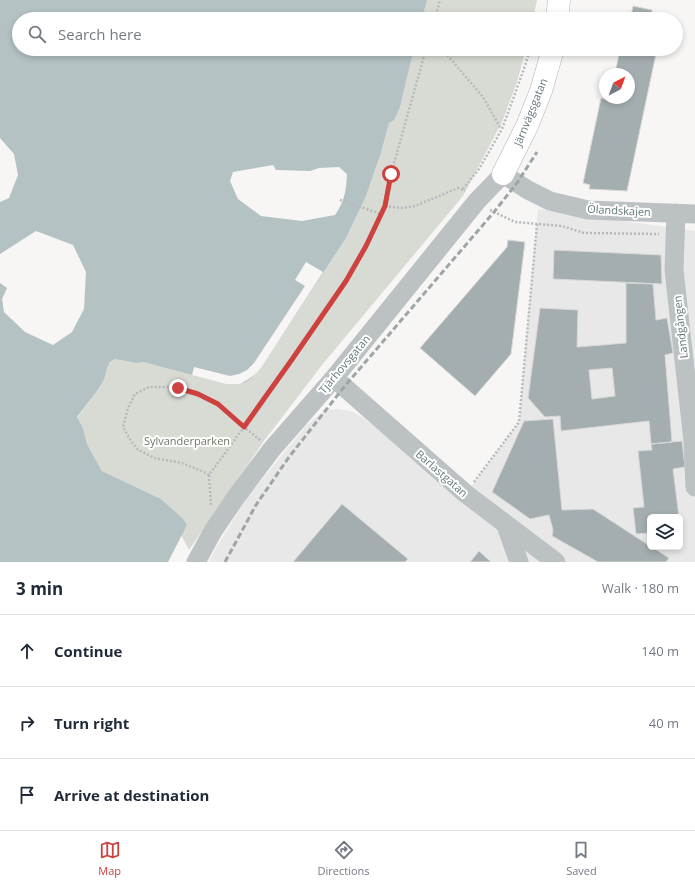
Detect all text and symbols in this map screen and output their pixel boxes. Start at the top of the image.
search box [12,12,683,56]
icon: search [26,23,48,45]
text: Search here [58,24,142,44]
north arrow [599,68,635,104]
street label: Järnvägsgatan [509,76,550,149]
route start [382,165,400,183]
street label: Ölandskajen [587,201,651,219]
street label: Landgången [669,295,691,359]
street label: Tjärhovsgatan [315,331,373,397]
route end [169,379,187,397]
park label: Sylvanderparken [144,433,230,448]
street label: Barlastgatan [413,446,471,500]
map controls [647,514,683,550]
button: layers [647,514,683,550]
text: 3 min [16,577,63,600]
text: Walk · 180 m [602,579,679,597]
icon: ahead [16,640,38,662]
text: Continue [54,641,122,661]
text: 140 m [641,642,679,660]
icon: right [16,712,38,734]
text: Turn right [54,713,129,733]
text: 40 m [649,714,679,732]
icon: arrive [16,784,38,806]
text: Arrive at destination [54,785,209,805]
tab: Map [98,839,121,878]
tab: Directions [318,839,370,878]
tab: Saved [566,839,597,878]

